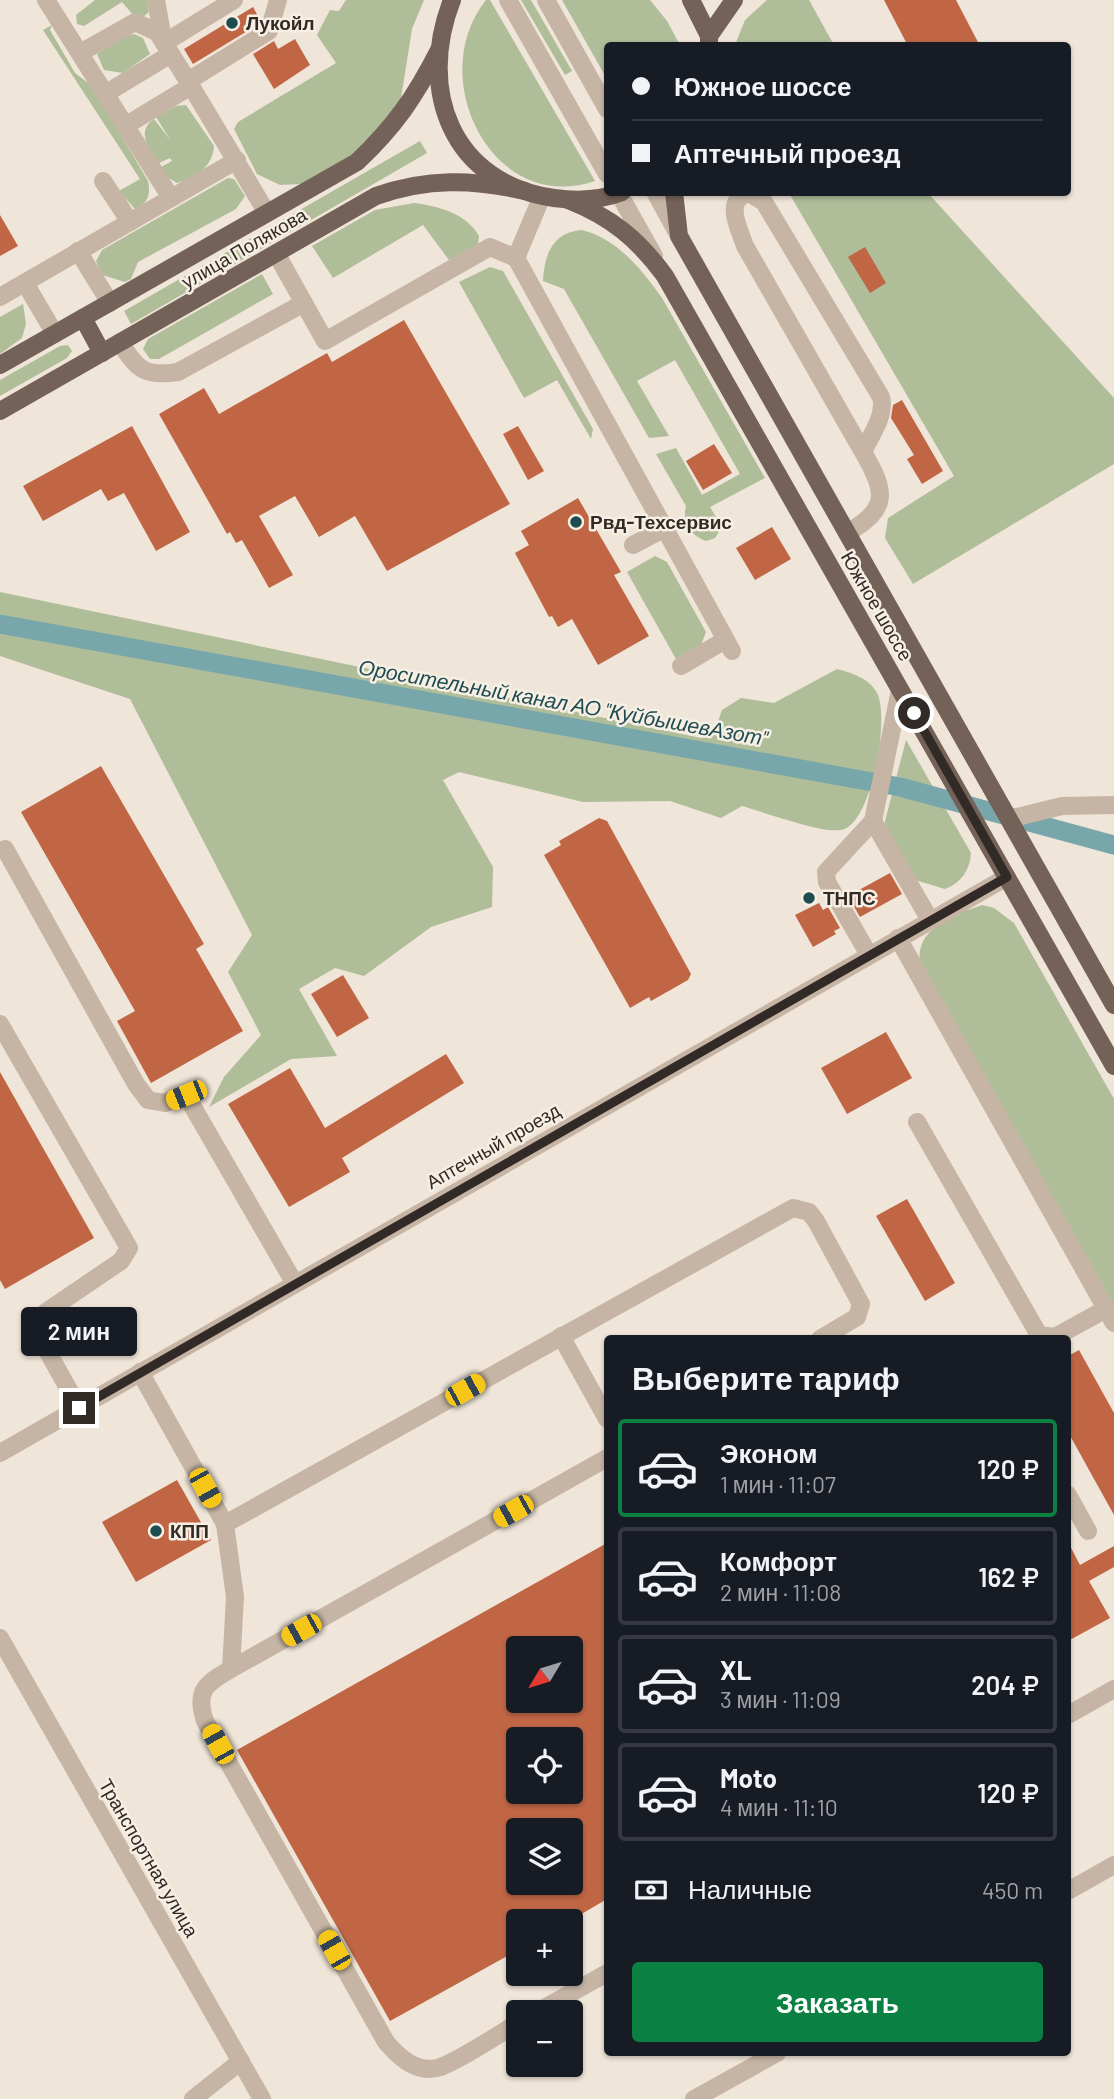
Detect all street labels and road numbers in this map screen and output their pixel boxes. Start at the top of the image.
street label: улица Полякова [177,202,311,293]
street label: Южное шоссе [837,547,918,665]
street label: Аптечный проезд [422,1098,564,1193]
street label: Транспортная улица [95,1775,204,1941]

